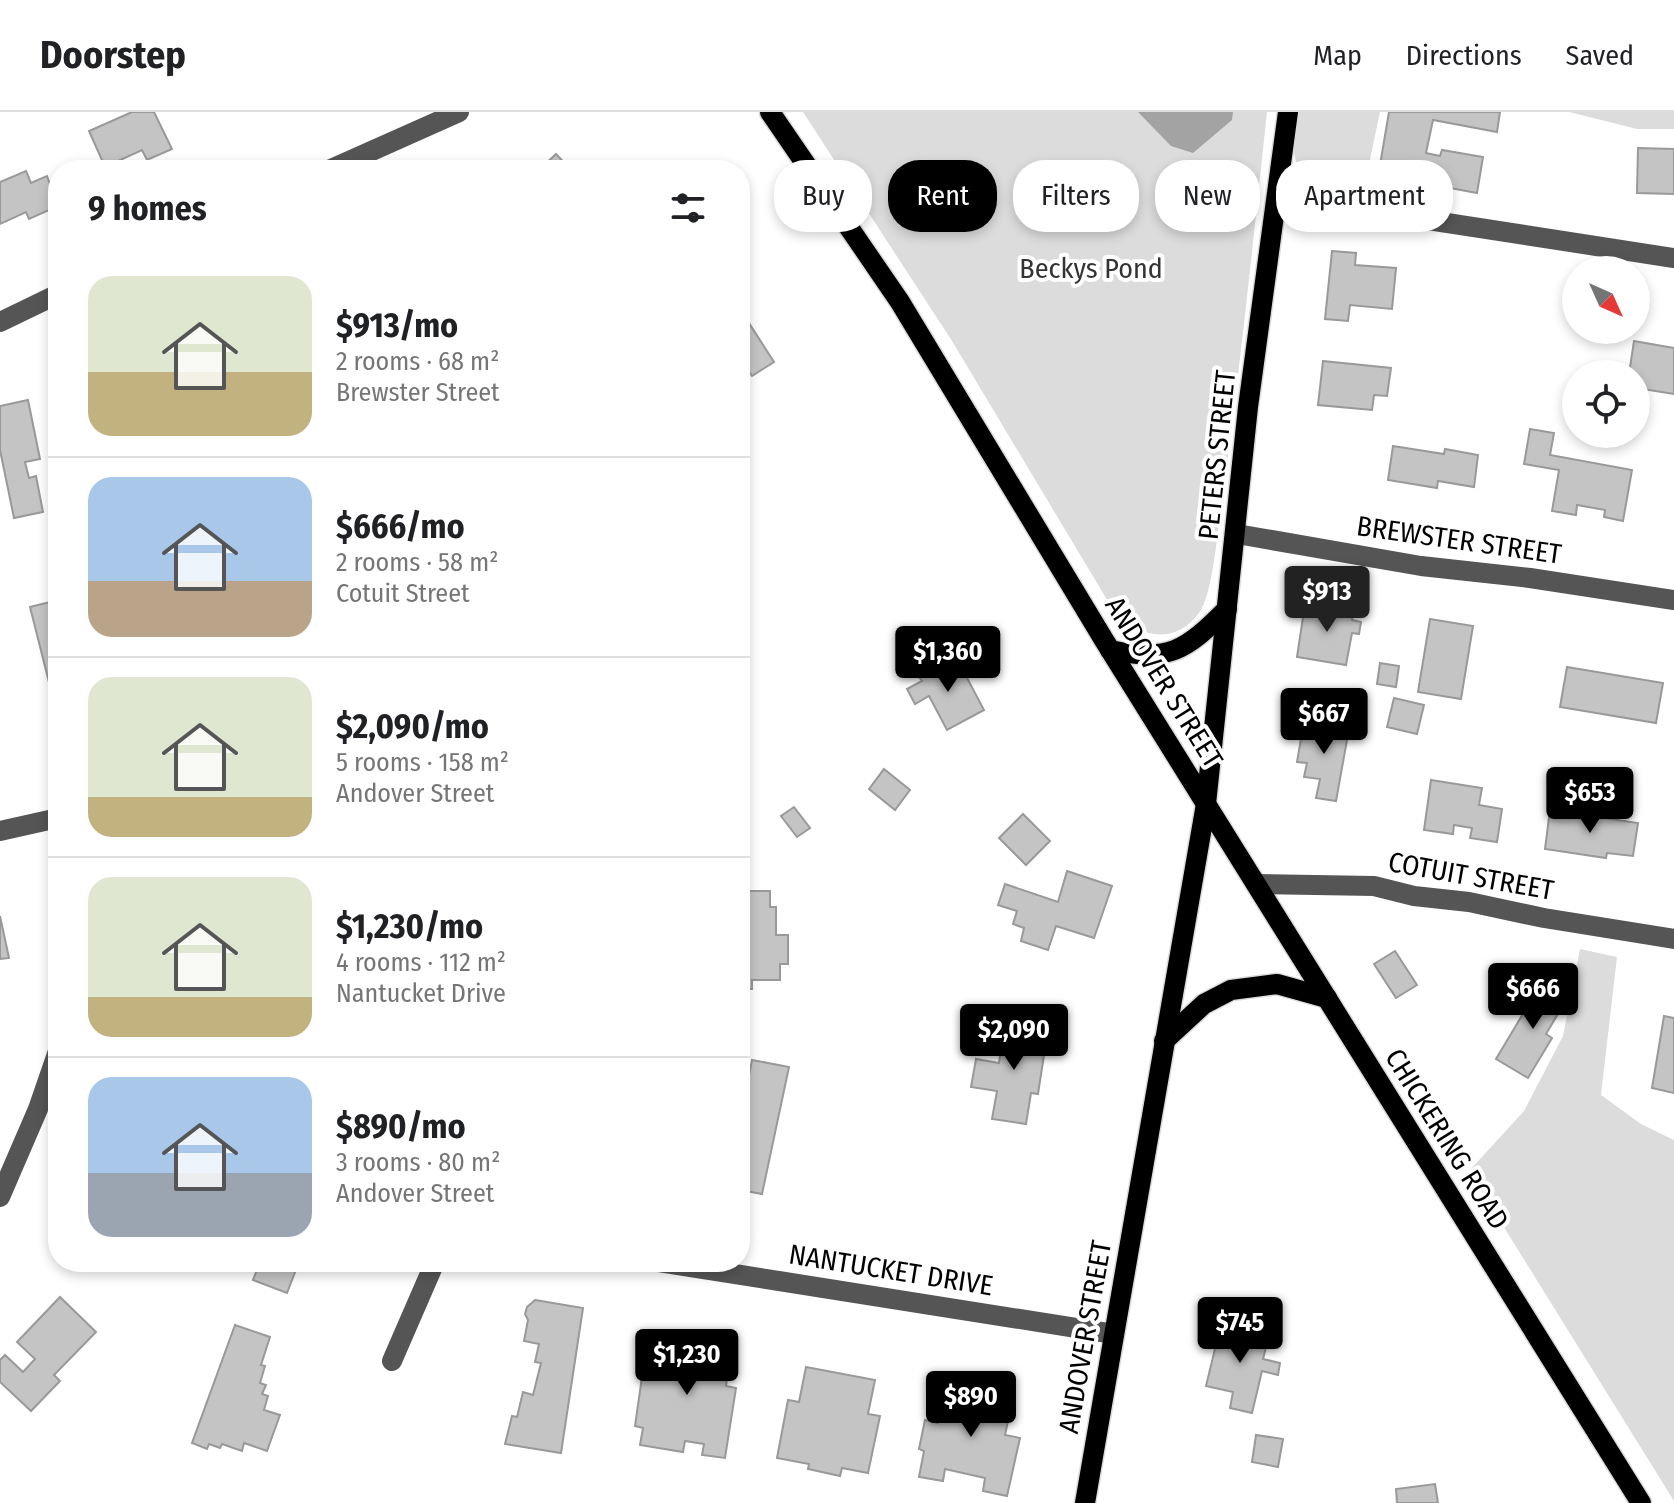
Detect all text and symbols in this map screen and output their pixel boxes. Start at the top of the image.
text: Doorstep [40,32,186,78]
text: Map [1313,39,1362,72]
text: Directions [1406,39,1522,72]
text: Saved [1566,39,1634,72]
chip: Buy [774,160,872,232]
chip: Rent [888,160,997,232]
chip: Filters [1013,160,1139,232]
chip: New [1155,160,1260,232]
chip: Apartment [1276,160,1453,232]
icon: filters [666,186,710,230]
text: 9 homes [88,188,207,229]
park label: Beckys Pond [1019,252,1163,285]
north arrow [1562,256,1650,344]
map controls [1562,256,1650,448]
text: $913/mo [336,305,458,346]
icon: home [152,308,248,404]
text: 2 rooms · 68 m² [336,346,499,377]
button: locate [1562,360,1650,448]
street label: PETERS STREET [1192,369,1242,541]
text: Brewster Street [336,377,500,408]
text: $666/mo [336,506,465,547]
icon: home [152,509,248,605]
street label: BREWSTER STREET [1355,509,1563,571]
text: 2 rooms · 58 m² [336,547,498,578]
pin: $913 [1280,566,1374,634]
text: $913 [1303,576,1351,607]
text: Cotuit Street [336,578,470,609]
street label: ANDOVER STREET [1098,590,1230,774]
pin: $1,360 [883,626,1013,694]
text: $1,360 [913,636,983,667]
pin: $667 [1277,688,1371,756]
text: $667 [1299,698,1349,729]
text: $2,090/mo [336,706,489,747]
icon: home [152,709,248,805]
text: 5 rooms · 158 m² [336,747,509,778]
pin: $653 [1543,767,1637,835]
text: $653 [1564,777,1616,808]
text: Andover Street [336,778,494,809]
street label: COTUIT STREET [1386,845,1556,907]
text: $1,230/mo [336,906,483,947]
icon: home [152,909,248,1005]
text: 4 rooms · 112 m² [336,947,506,978]
pin: $666 [1486,963,1580,1031]
text: $666 [1506,973,1560,1004]
text: Nantucket Drive [336,978,506,1009]
pin: $2,090 [949,1004,1079,1072]
text: $2,090 [978,1014,1050,1045]
street label: CHICKERING ROAD [1378,1043,1516,1235]
text: $890/mo [336,1106,466,1147]
icon: home [152,1109,248,1205]
text: 3 rooms · 80 m² [336,1147,500,1178]
text: Andover Street [336,1178,494,1209]
street label: NANTUCKET DRIVE [787,1238,995,1302]
street label: ANDOVER STREET [1052,1238,1118,1436]
pin: $745 [1193,1297,1287,1365]
text: $745 [1216,1307,1264,1338]
pin: $1,230 [622,1329,752,1397]
text: $1,230 [653,1339,721,1370]
pin: $890 [924,1371,1018,1439]
text: $890 [944,1381,998,1412]

